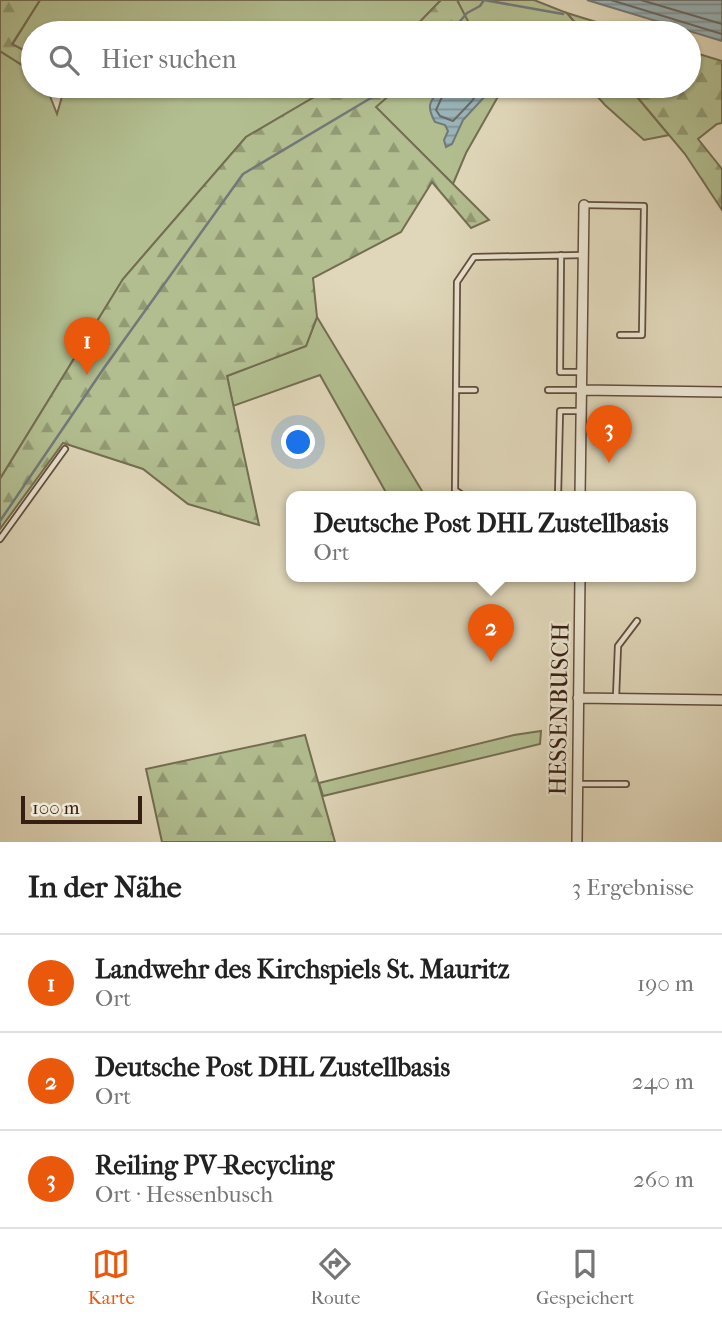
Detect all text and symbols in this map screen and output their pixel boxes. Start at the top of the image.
search box [21,21,701,98]
icon: search [45,41,83,79]
text: Hier suchen [101,44,237,75]
pin: 1 [64,317,110,375]
pin: 3 [586,405,632,463]
your location [281,425,315,459]
popup [286,491,696,582]
text: Deutsche Post DHL Zustellbasis [314,508,669,539]
text: Ort [314,539,350,566]
pin: 2 [468,604,514,662]
street label: HESSENBUSCH [543,622,575,796]
scale bar [21,793,142,825]
text: 100 m [32,797,80,819]
text: In der Nähe [28,870,182,905]
text: 3 Ergebnisse [572,874,694,901]
text: Landwehr des Kirchspiels St. Mauritz [95,954,510,985]
text: 1 [47,970,55,997]
text: 190 m [637,970,694,997]
text: Ort [95,985,131,1012]
text: Deutsche Post DHL Zustellbasis [95,1052,450,1083]
text: 2 [45,1068,57,1095]
text: 240 m [632,1068,694,1095]
text: Ort [95,1083,131,1110]
text: Reiling PV-Recycling [95,1150,334,1181]
text: 3 [46,1166,56,1193]
text: 260 m [633,1166,694,1193]
text: Ort · Hessenbusch [95,1181,273,1208]
tab: Karte [88,1245,135,1309]
tab: Route [311,1245,360,1309]
tab: Gespeichert [536,1245,634,1309]

